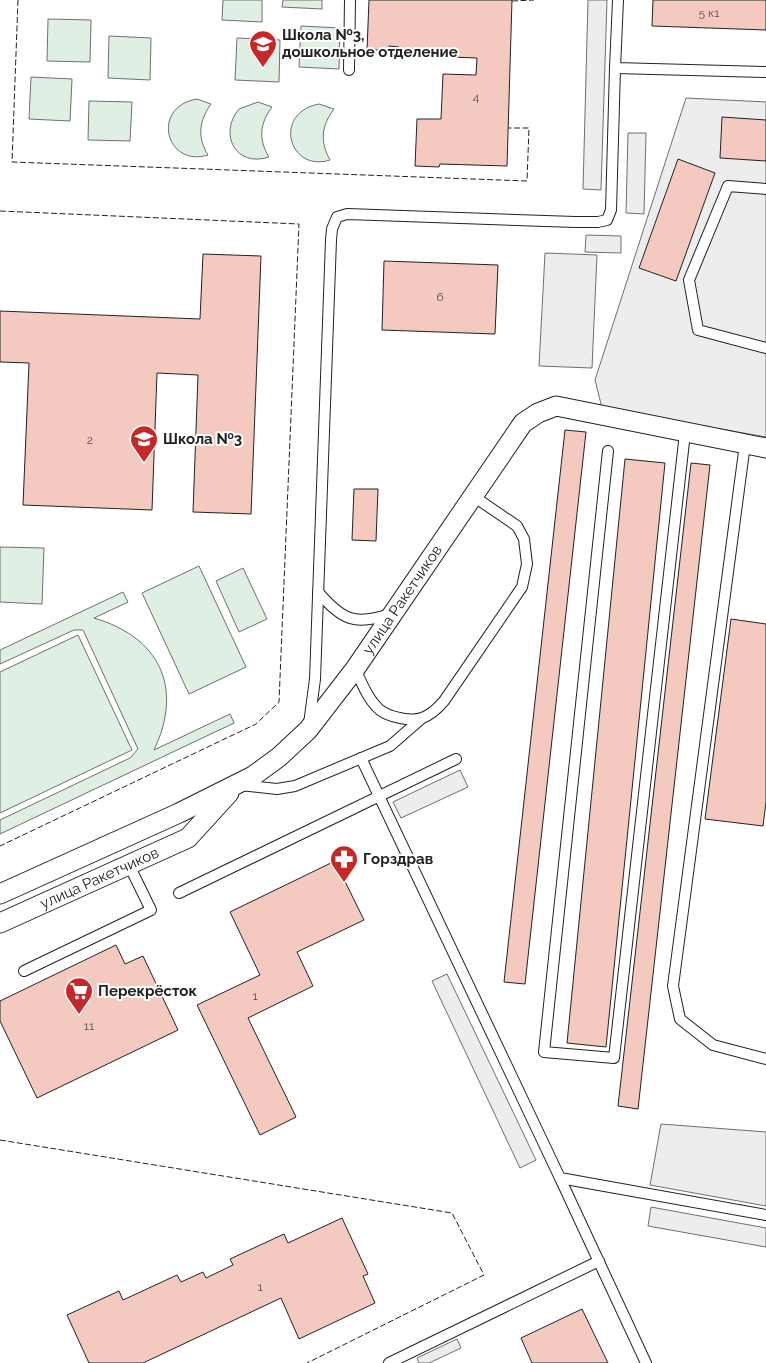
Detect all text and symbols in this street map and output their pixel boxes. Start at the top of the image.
house number: 5 к1 [699,6,719,20]
place label: Школа №3, дошкольное отделение [282,26,458,61]
school or university icon: Школа №3, дошкольное отделение [248,29,278,68]
house number: 4 [473,90,480,104]
house number: 6 [436,290,444,304]
school or university icon: Школа №3 [129,424,159,463]
place label: Школа №3 [163,430,242,448]
house number: 2 [87,433,93,447]
street label: улица Ракетчиков [359,542,446,658]
street label: улица Ракетчиков [37,843,161,913]
pharmacy icon: Горздрав [329,844,359,883]
place label: Горздрав [363,850,433,868]
supermarket icon: Перекрёсток [64,976,94,1015]
place label: Перекрёсток [98,982,197,1000]
house number: 1 [252,989,258,1003]
house number: 11 [84,1019,94,1033]
house number: 1 [257,1280,263,1294]

